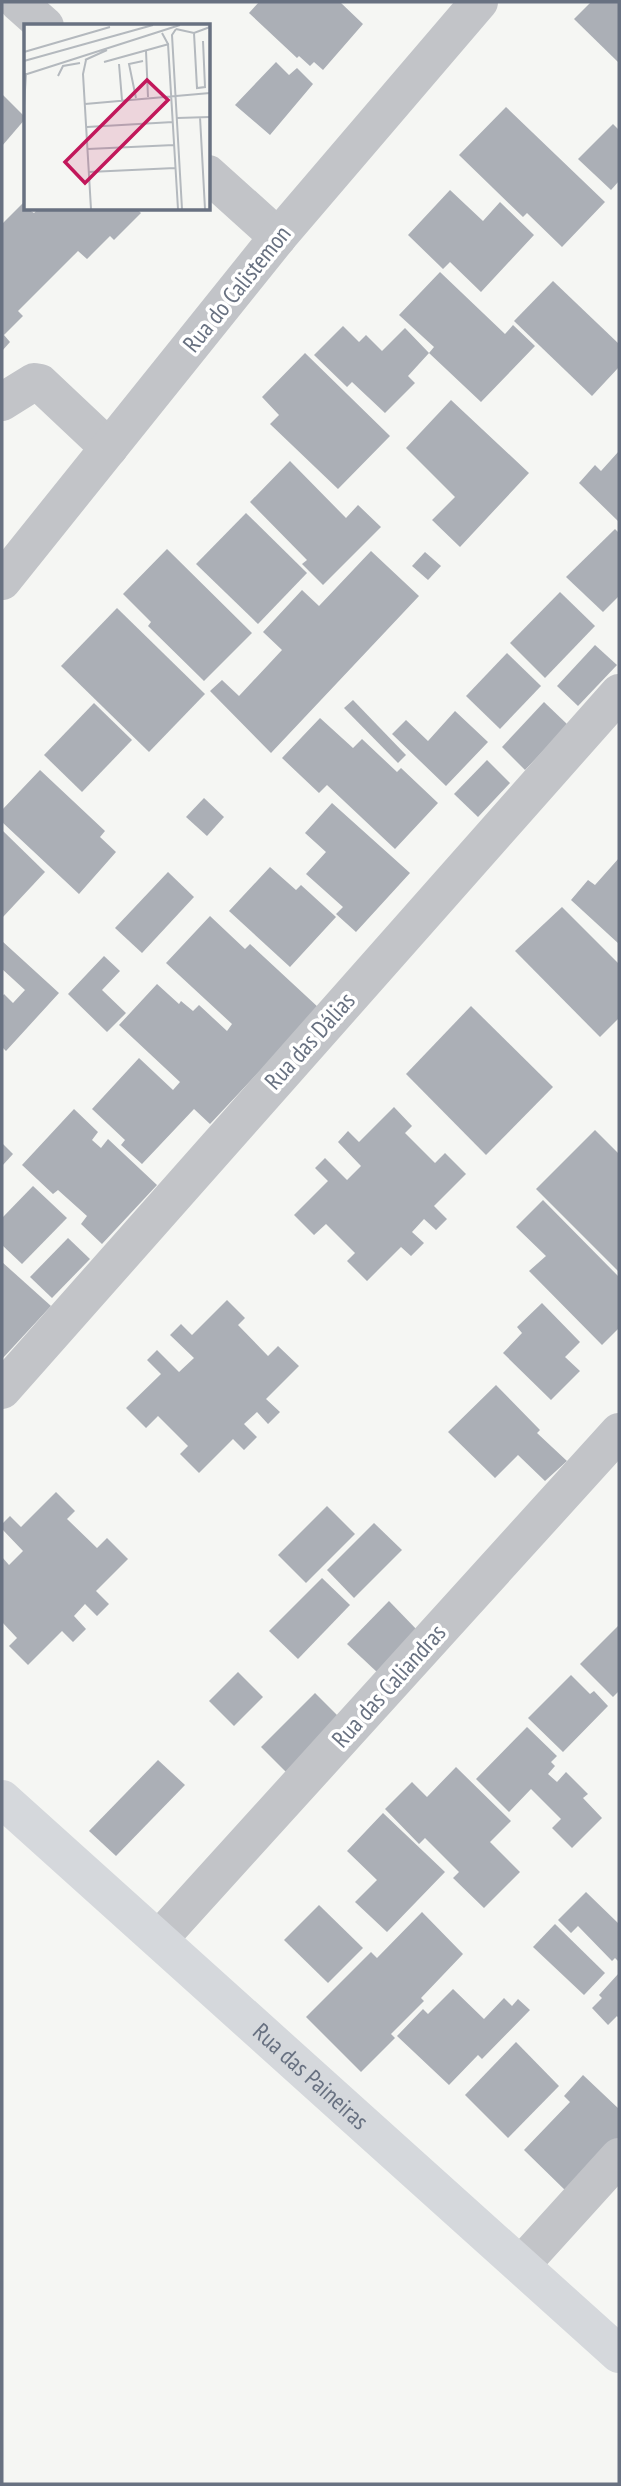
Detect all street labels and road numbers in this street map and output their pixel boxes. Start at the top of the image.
street label: Rua do Calistemon [176,219,297,358]
street label: Rua das Dálias [258,986,361,1096]
street label: Rua das Caliandras [325,1617,452,1754]
street label: Rua das Paineiras [247,2016,375,2136]

